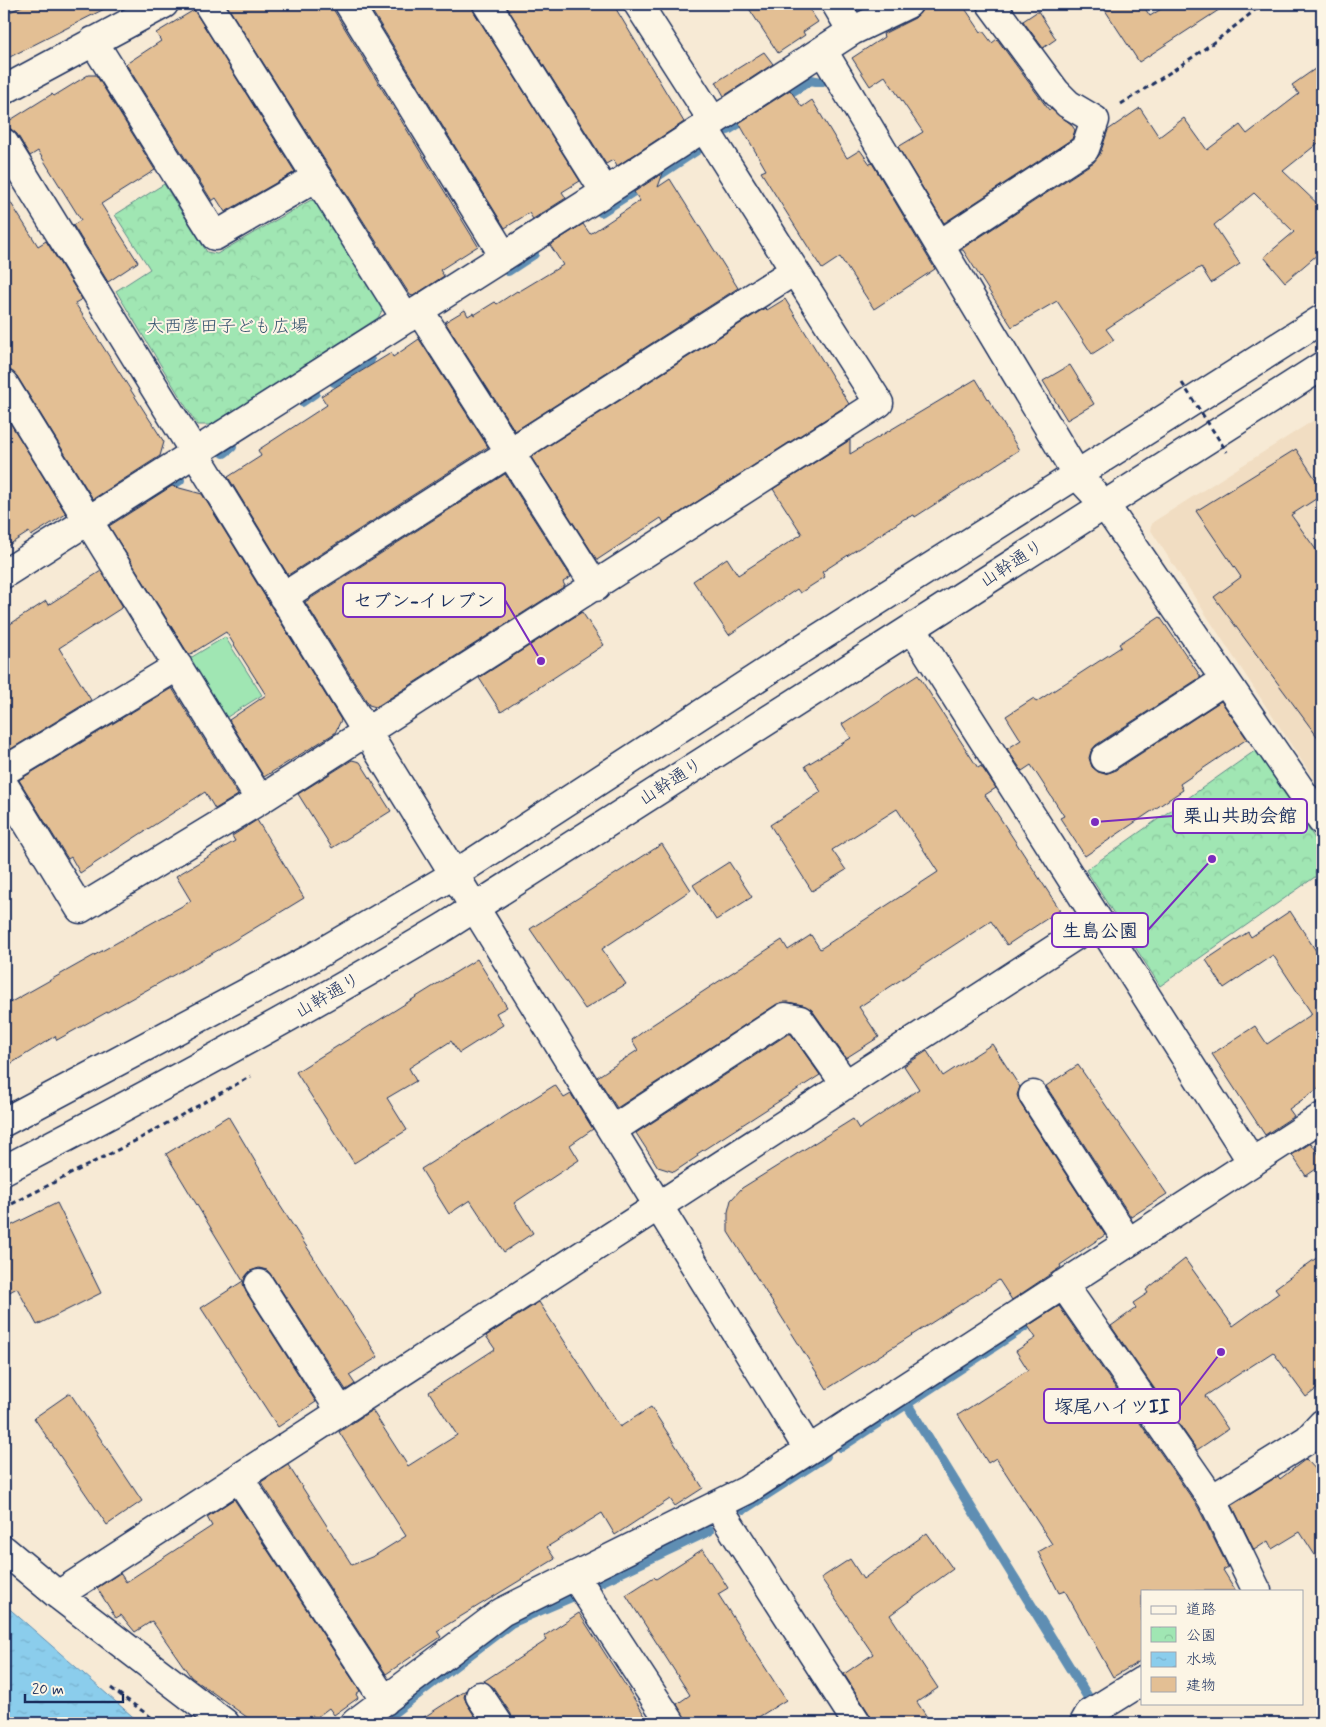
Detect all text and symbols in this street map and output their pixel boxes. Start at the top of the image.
park label: 大西彦田子ども広場 [146,315,308,339]
street label: 山幹通り [975,534,1049,594]
callout: セブン-イレブン [343,583,505,617]
text: セブン-イレブン [353,589,495,614]
street label: 山幹通り [634,752,708,812]
callout: 栗山共助会館 [1173,799,1307,833]
text: 栗山共助会館 [1183,804,1297,829]
callout: 生島公園 [1052,913,1148,947]
text: 生島公園 [1062,919,1138,944]
street label: 山幹通り [291,968,365,1024]
callout: 塚尾ハイツII [1044,1389,1180,1423]
text: 塚尾ハイツII [1054,1395,1170,1420]
legend [1141,1590,1304,1704]
text: 道路 [1186,1600,1216,1620]
text: 公園 [1186,1626,1216,1646]
text: 水域 [1186,1650,1216,1670]
scale bar [25,1672,122,1704]
text: 建物 [1186,1676,1216,1696]
text: 20 m [32,1680,64,1700]

